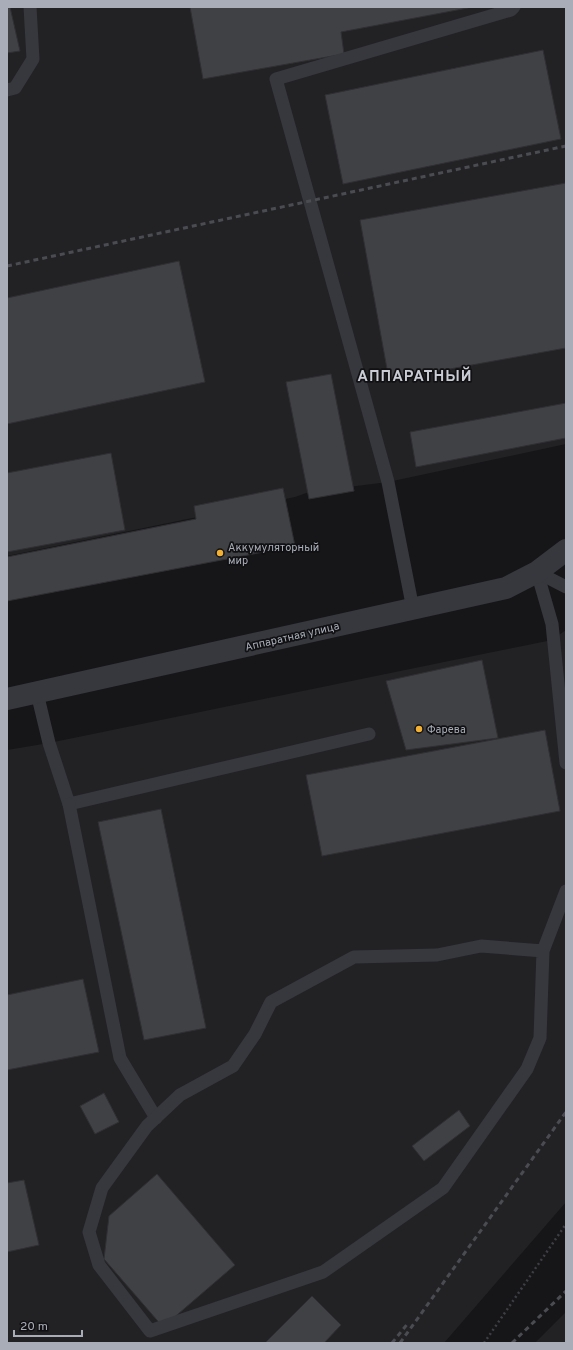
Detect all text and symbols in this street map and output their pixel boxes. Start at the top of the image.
district label: АППАРАТНЫЙ [357,366,473,387]
place label: Аккумуляторный мир [228,541,319,568]
marker: Аккумуляторный мир [215,548,225,558]
street label: Аппаратная улица [244,619,341,655]
place label: Фарева [427,723,466,737]
marker: Фарева [414,724,424,734]
scale bar [14,1312,82,1338]
text: 20 m [20,1319,48,1335]

